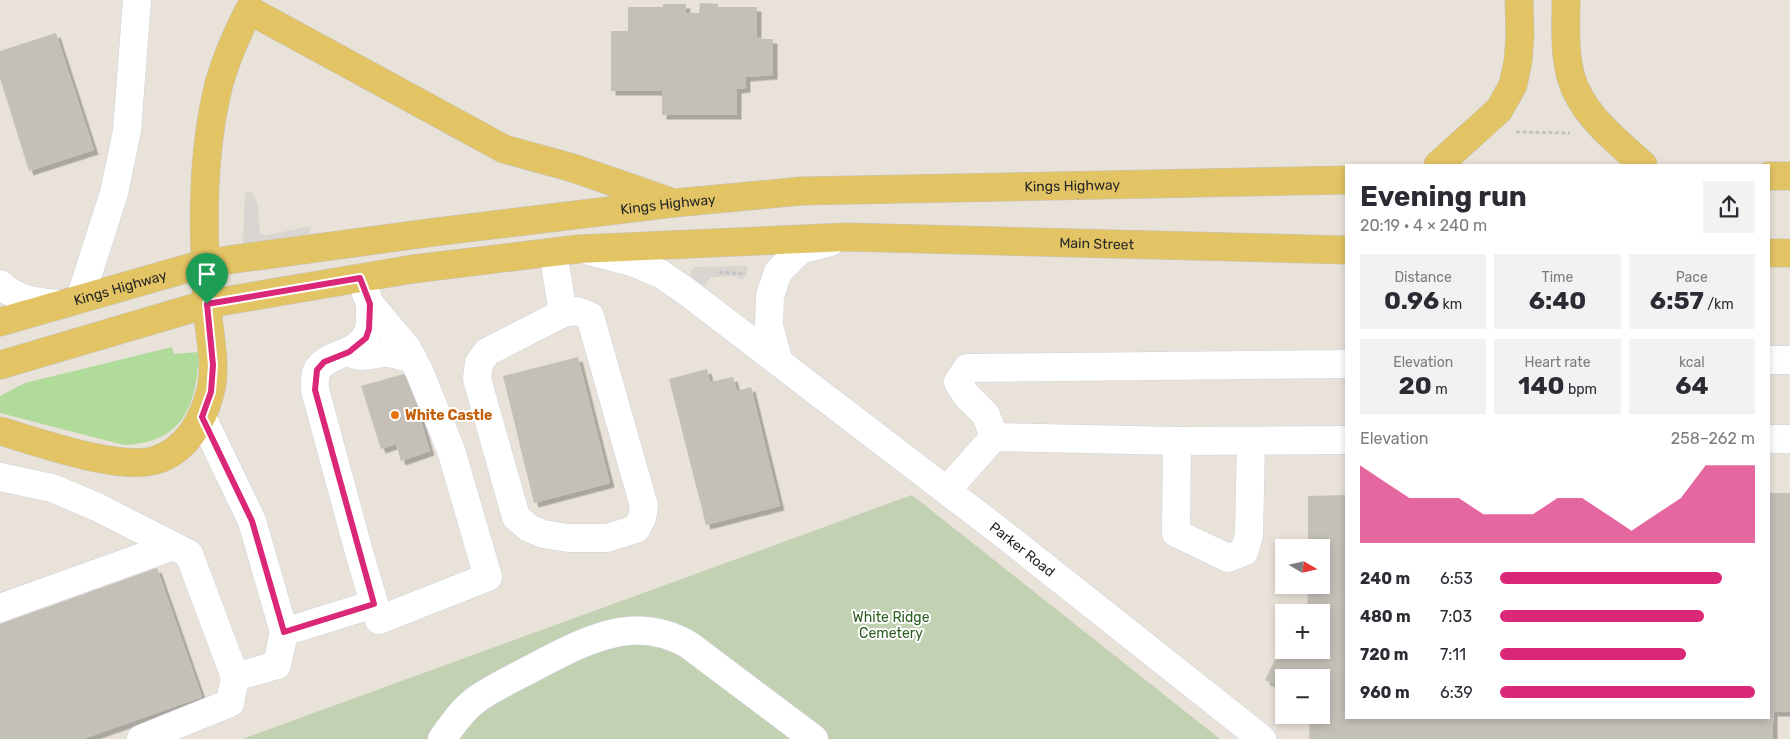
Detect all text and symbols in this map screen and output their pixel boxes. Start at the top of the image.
street label: Kings Highway [1024,177,1121,196]
text: Evening run [1360,180,1527,213]
button: share [1703,181,1755,233]
street label: Kings Highway [619,191,717,218]
text: 20:19 · 4 × 240 m [1360,216,1487,235]
street label: Main Street [1059,235,1135,253]
pin [186,253,228,304]
icon: arrive [193,260,221,288]
street label: Kings Highway [72,267,169,309]
text: Distance [1394,269,1452,286]
text: Time [1542,269,1573,286]
text: Pace [1676,269,1708,286]
text: 0.96 [1384,286,1439,315]
text: 6:40 [1529,286,1586,315]
text: 6:57 [1650,286,1704,315]
text: km [1439,296,1462,313]
text: /km [1704,296,1734,313]
text: Elevation [1393,354,1453,371]
text: Heart rate [1525,354,1590,371]
text: kcal [1679,354,1705,371]
text: 20 [1399,371,1432,400]
text: 140 [1518,371,1564,400]
text: 64 [1675,371,1709,400]
text: m [1432,381,1448,398]
text: bpm [1564,381,1597,398]
place label: White Castle [405,407,492,424]
marker: White Castle [389,409,401,421]
text: Elevation [1360,429,1429,448]
text: 258–262 m [1671,429,1755,448]
street label: Parker Road [986,519,1058,581]
north arrow [1275,539,1330,594]
map controls [1275,539,1330,724]
text: 240 m [1360,569,1410,588]
text: 6:53 [1440,569,1473,588]
button: + [1275,604,1330,659]
text: 480 m [1360,607,1411,626]
text: 7:03 [1440,607,1472,626]
park label: White Ridge Cemetery [853,609,930,642]
text: 720 m [1360,645,1409,664]
text: 7:11 [1440,645,1466,664]
button: − [1275,669,1330,724]
text: 960 m [1360,683,1410,702]
text: 6:39 [1440,683,1473,702]

